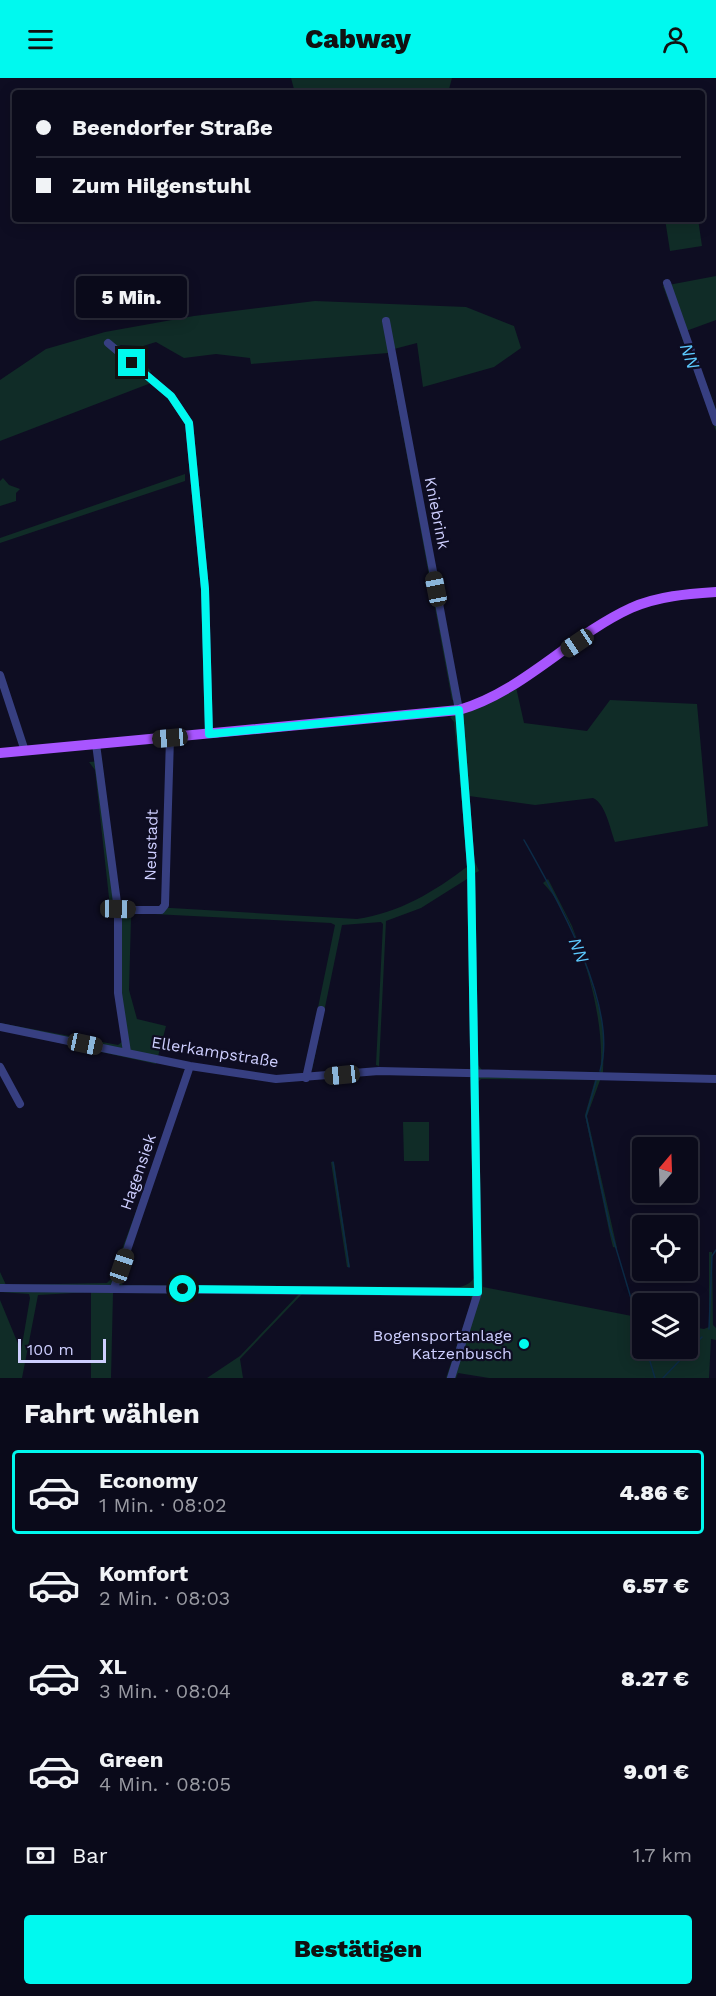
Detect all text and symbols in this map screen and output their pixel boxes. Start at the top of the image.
icon: menu [24,23,57,56]
text: Cabway [305,23,411,55]
icon: person [659,23,692,56]
text: Beendorfer Straße [72,115,273,140]
text: Zum Hilgenstuhl [72,173,251,198]
callout: 5 Min. [76,276,188,318]
text: 5 Min. [102,285,161,309]
water label: NN [676,340,704,372]
route end [118,349,145,376]
street label: Kniebrink [421,475,453,551]
car [424,570,448,608]
car [557,625,597,661]
car [151,727,189,749]
street label: Neustadt [140,809,162,881]
car [100,900,136,918]
water label: NN [564,934,594,966]
car [66,1031,104,1057]
street label: Ellerkampstraße [150,1033,280,1071]
car [323,1064,361,1086]
street label: Hagensiek [116,1131,160,1213]
north arrow [632,1137,698,1203]
map controls [632,1137,698,1359]
button: locate [632,1215,698,1281]
car [108,1246,136,1286]
route start [169,1275,196,1302]
button: layers [632,1293,698,1359]
place label: Bogensportanlage Katzenbusch [373,1326,512,1363]
scale bar [18,1336,106,1364]
marker: Bogensportanlage Katzenbusch [517,1337,531,1351]
text: 100 m [27,1340,74,1359]
text: Fahrt wählen [24,1398,200,1430]
icon: car [27,1465,81,1519]
text: Economy [99,1468,198,1493]
text: 4.86 € [619,1480,689,1505]
text: 1 Min. · 08:02 [99,1493,227,1517]
icon: car [27,1558,81,1612]
text: Komfort [99,1561,188,1586]
text: 6.57 € [622,1573,689,1598]
text: 2 Min. · 08:03 [99,1586,230,1610]
icon: car [27,1651,81,1705]
text: XL [99,1654,127,1679]
text: 8.27 € [621,1666,689,1691]
text: 3 Min. · 08:04 [99,1679,231,1703]
icon: car [27,1744,81,1798]
text: Green [99,1747,163,1772]
text: 9.01 € [624,1759,689,1784]
text: 4 Min. · 08:05 [99,1772,231,1796]
icon: cash [24,1839,57,1872]
text: Bar [72,1843,108,1868]
text: 1.7 km [633,1843,692,1867]
button: Bestätigen [24,1915,692,1984]

